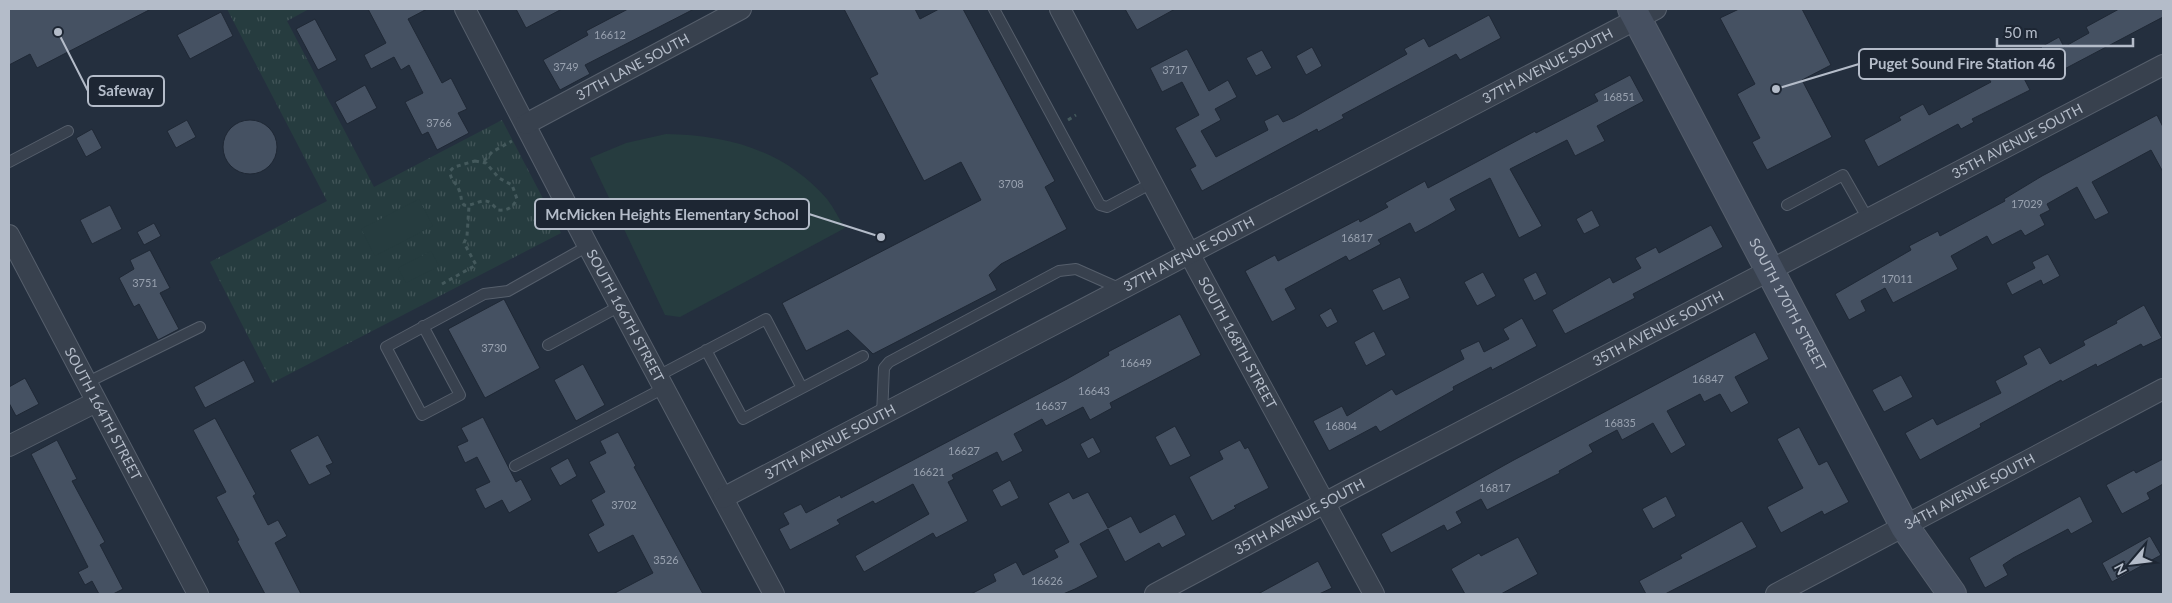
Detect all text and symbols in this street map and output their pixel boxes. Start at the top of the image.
scale bar [1997,15,2133,47]
text: 50 m [2004,23,2038,41]
street label: 37TH AVENUE SOUTH [1479,24,1616,107]
house number: 16612 [594,28,626,41]
street label: 37TH LANE SOUTH [573,29,692,104]
callout: Puget Sound Fire Station 46 [1859,49,2065,79]
text: Puget Sound Fire Station 46 [1869,54,2056,72]
house number: 3749 [553,60,579,73]
house number: 3717 [1162,63,1188,76]
callout: Safeway [88,76,164,106]
text: Safeway [98,81,154,99]
house number: 16851 [1603,90,1635,103]
street label: 35TH AVENUE SOUTH [1949,99,2085,182]
house number: 3766 [426,116,452,129]
house number: 3708 [998,177,1024,190]
house number: 17029 [2011,197,2043,210]
callout: McMicken Heights Elementary School [535,199,809,229]
text: McMicken Heights Elementary School [545,205,799,223]
street label: 37TH AVENUE SOUTH [1120,212,1257,295]
house number: 16817 [1341,231,1373,244]
street label: SOUTH 170TH STREET [1746,235,1830,374]
street label: SOUTH 166TH STREET [583,246,668,385]
house number: 17011 [1881,272,1913,285]
street label: SOUTH 168TH STREET [1195,273,1281,412]
house number: 3751 [132,276,158,289]
street label: 35TH AVENUE SOUTH [1590,287,1726,369]
house number: 3730 [481,341,507,354]
street label: SOUTH 164TH STREET [62,344,146,484]
house number: 16649 [1120,356,1152,369]
house number: 16847 [1692,372,1724,385]
house number: 16643 [1078,384,1110,397]
house number: 16637 [1035,399,1067,412]
street label: 37TH AVENUE SOUTH [762,400,898,483]
house number: 16835 [1604,416,1636,429]
house number: 16804 [1325,419,1358,432]
house number: 16627 [948,444,980,457]
street label: 34TH AVENUE SOUTH [1901,449,2038,533]
house number: 16621 [913,465,945,478]
street label: 35TH AVENUE SOUTH [1231,474,1367,558]
house number: 16817 [1479,481,1511,494]
house number: 3702 [611,498,637,511]
north arrow [2107,538,2157,588]
house number: 3526 [653,553,679,566]
text: N [2110,561,2130,578]
house number: 16626 [1031,574,1063,587]

